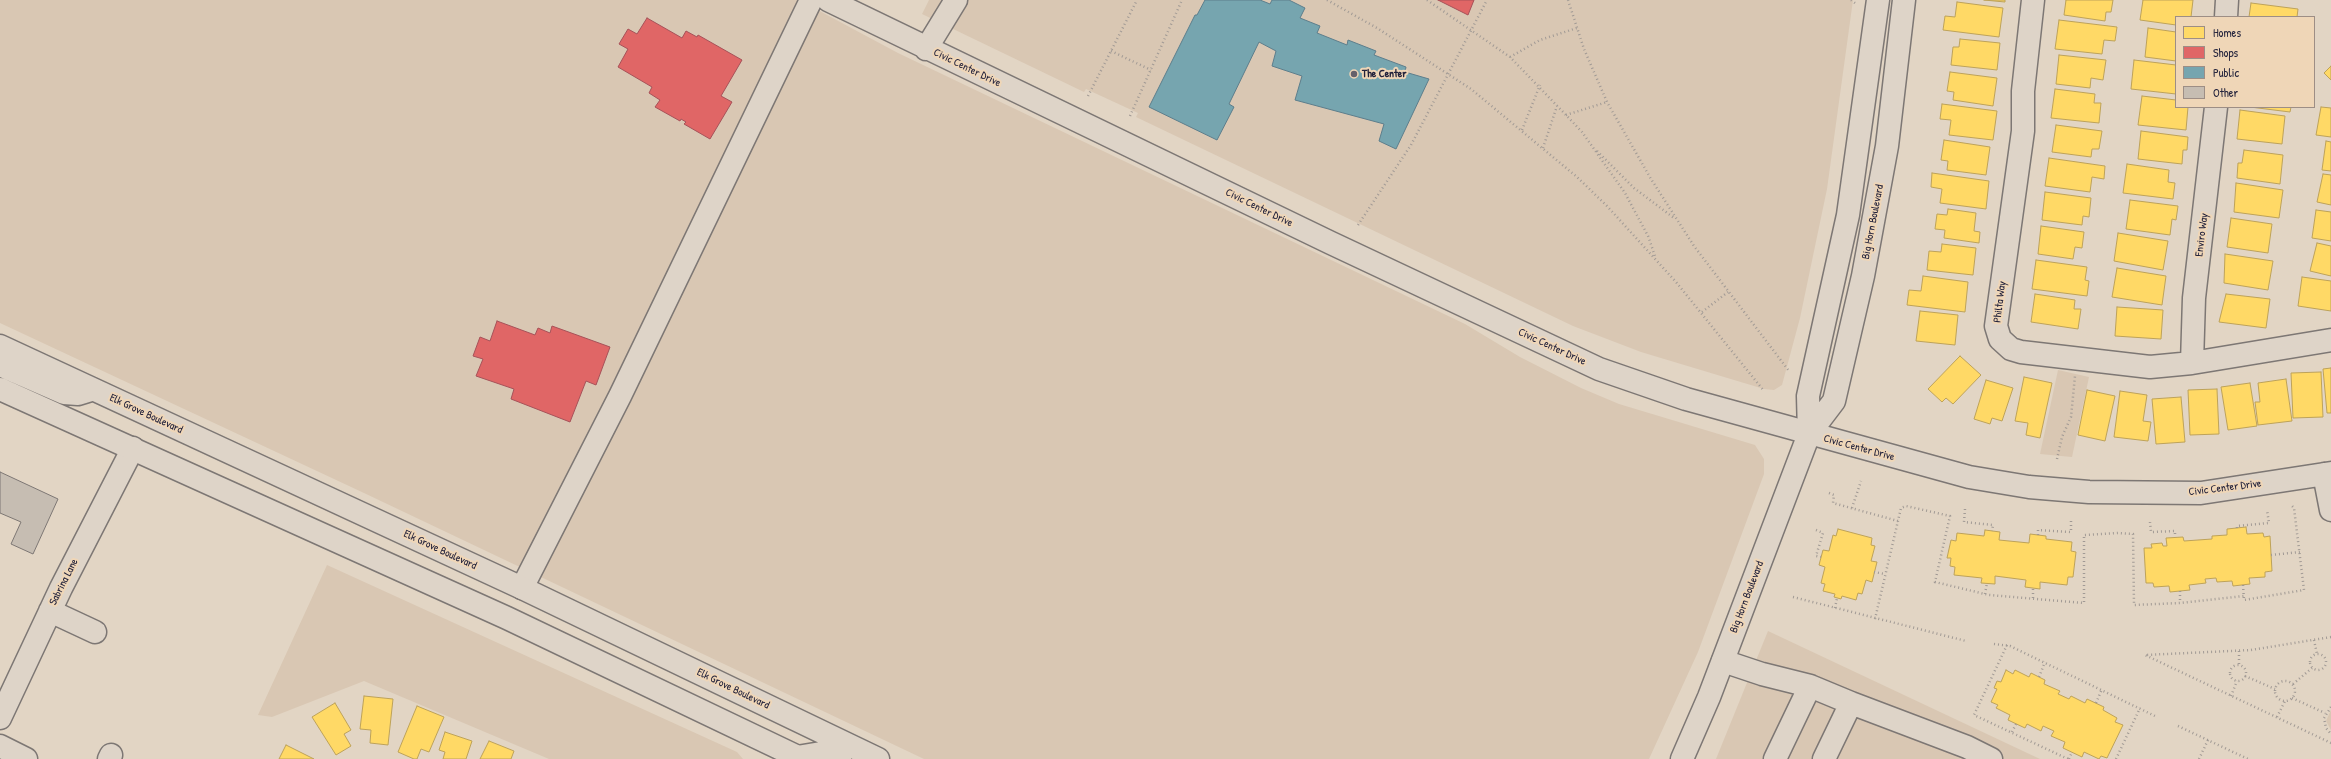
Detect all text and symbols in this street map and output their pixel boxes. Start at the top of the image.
legend [2175,16,2315,108]
text: Homes [2213,24,2241,41]
text: Shops [2213,44,2238,61]
street label: Civic Center Drive [931,46,1003,90]
text: Public [2213,64,2239,81]
place label: The Center [1362,67,1406,81]
marker: The Center [1349,69,1359,79]
text: Other [2213,84,2238,101]
street label: Big Horn Boulevard [1859,184,1887,260]
street label: Civic Center Drive [1223,186,1295,230]
street label: Enviro Way [2193,213,2211,257]
street label: Philta Way [1991,281,2009,323]
street label: Civic Center Drive [1516,326,1588,368]
street label: Elk Grove Boulevard [107,391,185,437]
street label: Civic Center Drive [1822,432,1896,464]
street label: Civic Center Drive [2188,477,2262,499]
street label: Elk Grove Boulevard [401,527,479,573]
street label: Sabrina Lane [47,557,81,607]
street label: Big Horn Boulevard [1727,559,1767,635]
street label: Elk Grove Boulevard [695,666,771,712]

